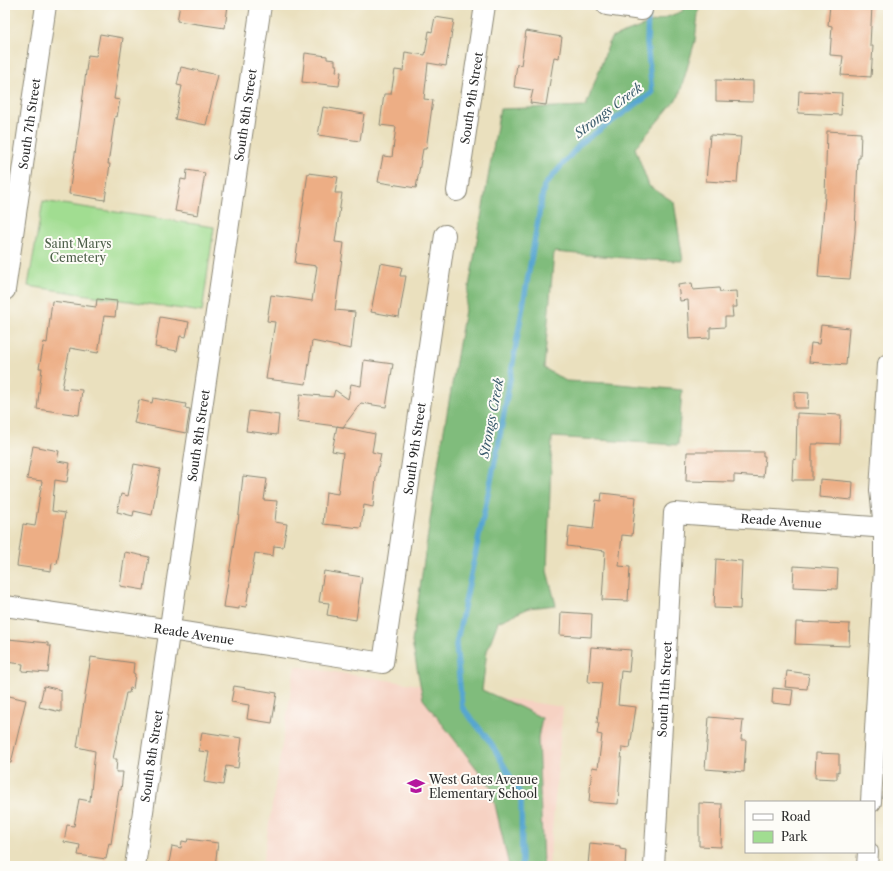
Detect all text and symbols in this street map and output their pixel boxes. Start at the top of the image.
street label: South 9th Street [457,50,485,145]
street label: South 8th Street [231,67,259,162]
street label: South 7th Street [15,76,43,170]
water label: Strongs Creek [570,79,645,141]
park label: Saint Marys Cemetery [44,236,112,265]
water label: Strongs Creek [475,376,507,460]
street label: South 8th Street [184,388,212,483]
street label: South 9th Street [400,401,428,496]
street label: Reade Avenue [740,510,823,531]
street label: Reade Avenue [153,620,236,647]
street label: South 11th Street [654,640,674,738]
street label: South 8th Street [137,708,165,803]
place label: West Gates Avenue Elementary School [428,772,538,801]
school or university icon: West Gates Avenue Elementary School [406,776,426,796]
legend [745,801,875,853]
text: Road [781,809,811,824]
text: Park [781,829,808,844]

